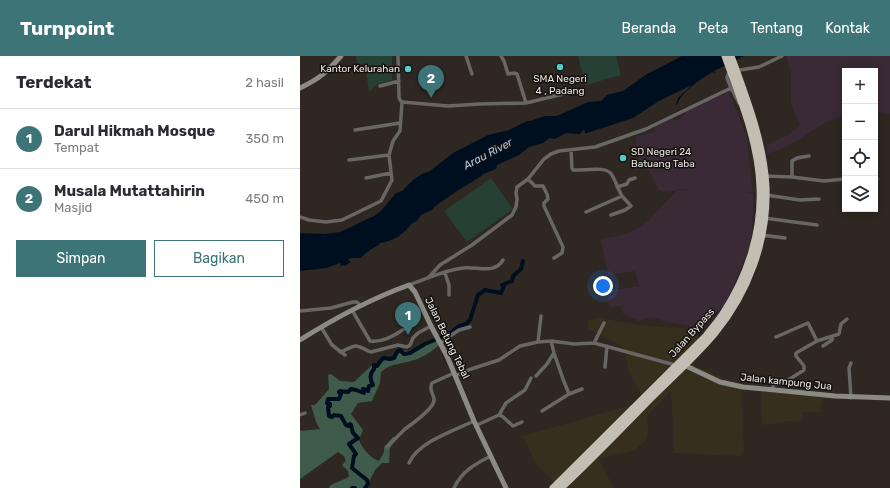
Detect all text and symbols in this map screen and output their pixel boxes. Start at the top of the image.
text: Turnpoint [20,17,114,40]
text: Beranda [622,20,676,37]
text: Peta [698,20,728,37]
text: Tentang [750,20,803,37]
text: Kontak [825,20,870,37]
marker: SMA Negeri 4 , Padang [555,62,565,72]
place label: Kantor Kelurahan [320,63,400,75]
marker: Kantor Kelurahan [403,64,413,74]
pin: 2 [418,65,444,98]
map controls [842,68,878,212]
button: + [842,68,878,104]
text: Terdekat [16,72,91,92]
place label: SMA Negeri 4 , Padang [533,73,587,97]
text: 2 hasil [245,75,284,90]
button: − [842,104,878,140]
text: Darul Hikmah Mosque [54,122,215,140]
text: 1 [26,131,32,146]
text: 350 m [245,131,284,146]
water label: Arau River [460,135,515,173]
text: Tempat [54,140,99,155]
button: locate [842,140,878,176]
place label: SD Negeri 24 Batuang Taba [631,146,695,170]
marker: SD Negeri 24 Batuang Taba [618,153,628,163]
button: layers [842,176,878,212]
text: Musala Mutattahirin [54,182,205,200]
text: 2 [25,191,33,206]
text: 450 m [245,191,284,206]
text: Masjid [54,200,92,215]
button: Simpan [16,240,146,277]
button: Bagikan [154,240,284,277]
your location [593,276,613,296]
street label: Jalan Betung Tebal [422,295,472,381]
pin: 1 [395,302,421,335]
street label: Jalan Bypass [667,306,717,360]
street label: Jalan kampung Jua [740,371,832,393]

